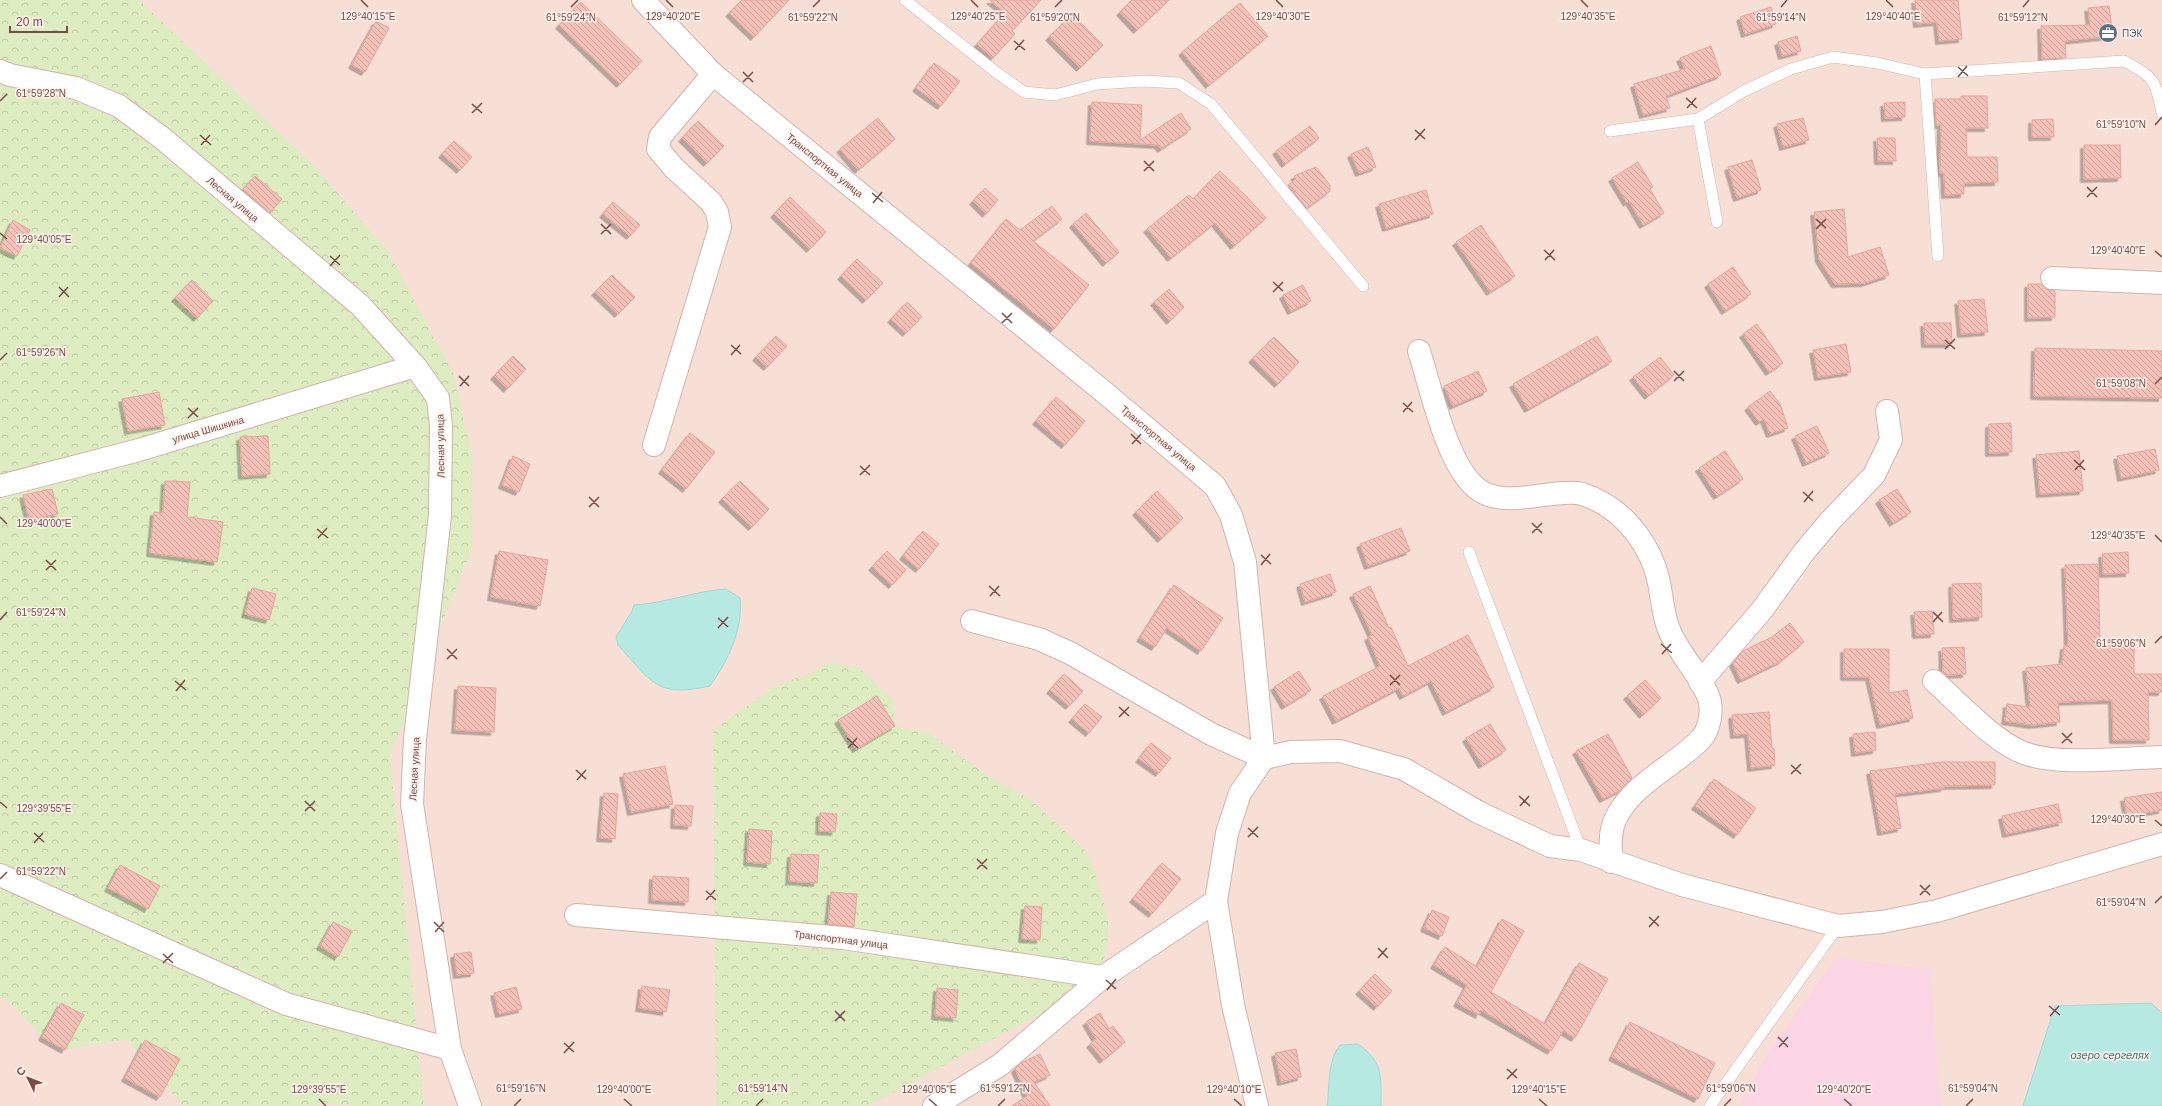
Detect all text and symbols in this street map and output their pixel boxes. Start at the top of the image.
scale bar [10,8,67,34]
text: 129°40'15"E [340,11,396,22]
text: 129°40'20"E [645,11,701,22]
text: 129°40'25"E [950,11,1006,22]
text: 129°40'30"E [1255,11,1311,22]
text: 129°40'35"E [1560,11,1616,22]
text: 129°40'40"E [1865,11,1921,22]
text: 61°59'24"N [546,12,596,23]
text: 61°59'22"N [788,12,838,23]
text: 61°59'20"N [1030,12,1080,23]
text: 61°59'14"N [1756,12,1806,23]
text: 61°59'12"N [1998,12,2048,23]
text: 20 m [16,15,43,29]
office icon: ПЭК [2097,22,2119,44]
place label: ПЭК [2122,28,2142,39]
text: 61°59'28"N [16,88,66,99]
text: 61°59'10"N [2096,119,2146,130]
street label: Транспортная улица [784,131,865,200]
street label: Лесная улица [205,175,261,224]
text: 129°40'05"E [16,234,72,245]
text: 129°40'40"E [2090,245,2146,256]
text: 61°59'26"N [16,347,66,358]
text: 61°59'08"N [2096,378,2146,389]
street label: Транспортная улица [1119,404,1199,473]
street label: улица Шишкина [171,414,246,445]
street label: Лесная улица [434,414,447,478]
text: 129°40'00"E [16,518,72,529]
text: 129°40'35"E [2090,530,2146,541]
text: 61°59'24"N [16,607,66,618]
text: 61°59'06"N [2096,638,2146,649]
street label: Лесная улица [407,736,422,801]
text: 129°39'55"E [16,803,72,814]
text: 129°40'30"E [2090,814,2146,825]
text: 61°59'22"N [16,866,66,877]
text: 61°59'04"N [2096,897,2146,908]
street label: Транспортная улица [793,928,889,951]
water label: озеро сергелях [2071,1049,2150,1061]
north arrow [8,1058,48,1098]
text: С [14,1064,28,1078]
text: 61°59'16"N [496,1083,546,1094]
text: 61°59'14"N [738,1083,788,1094]
text: 61°59'12"N [980,1083,1030,1094]
text: 61°59'06"N [1706,1083,1756,1094]
text: 61°59'04"N [1948,1083,1998,1094]
text: 129°39'55"E [291,1084,347,1095]
text: 129°40'00"E [596,1084,652,1095]
text: 129°40'05"E [901,1084,957,1095]
text: 129°40'10"E [1206,1084,1262,1095]
text: 129°40'15"E [1511,1084,1567,1095]
text: 129°40'20"E [1816,1084,1872,1095]

